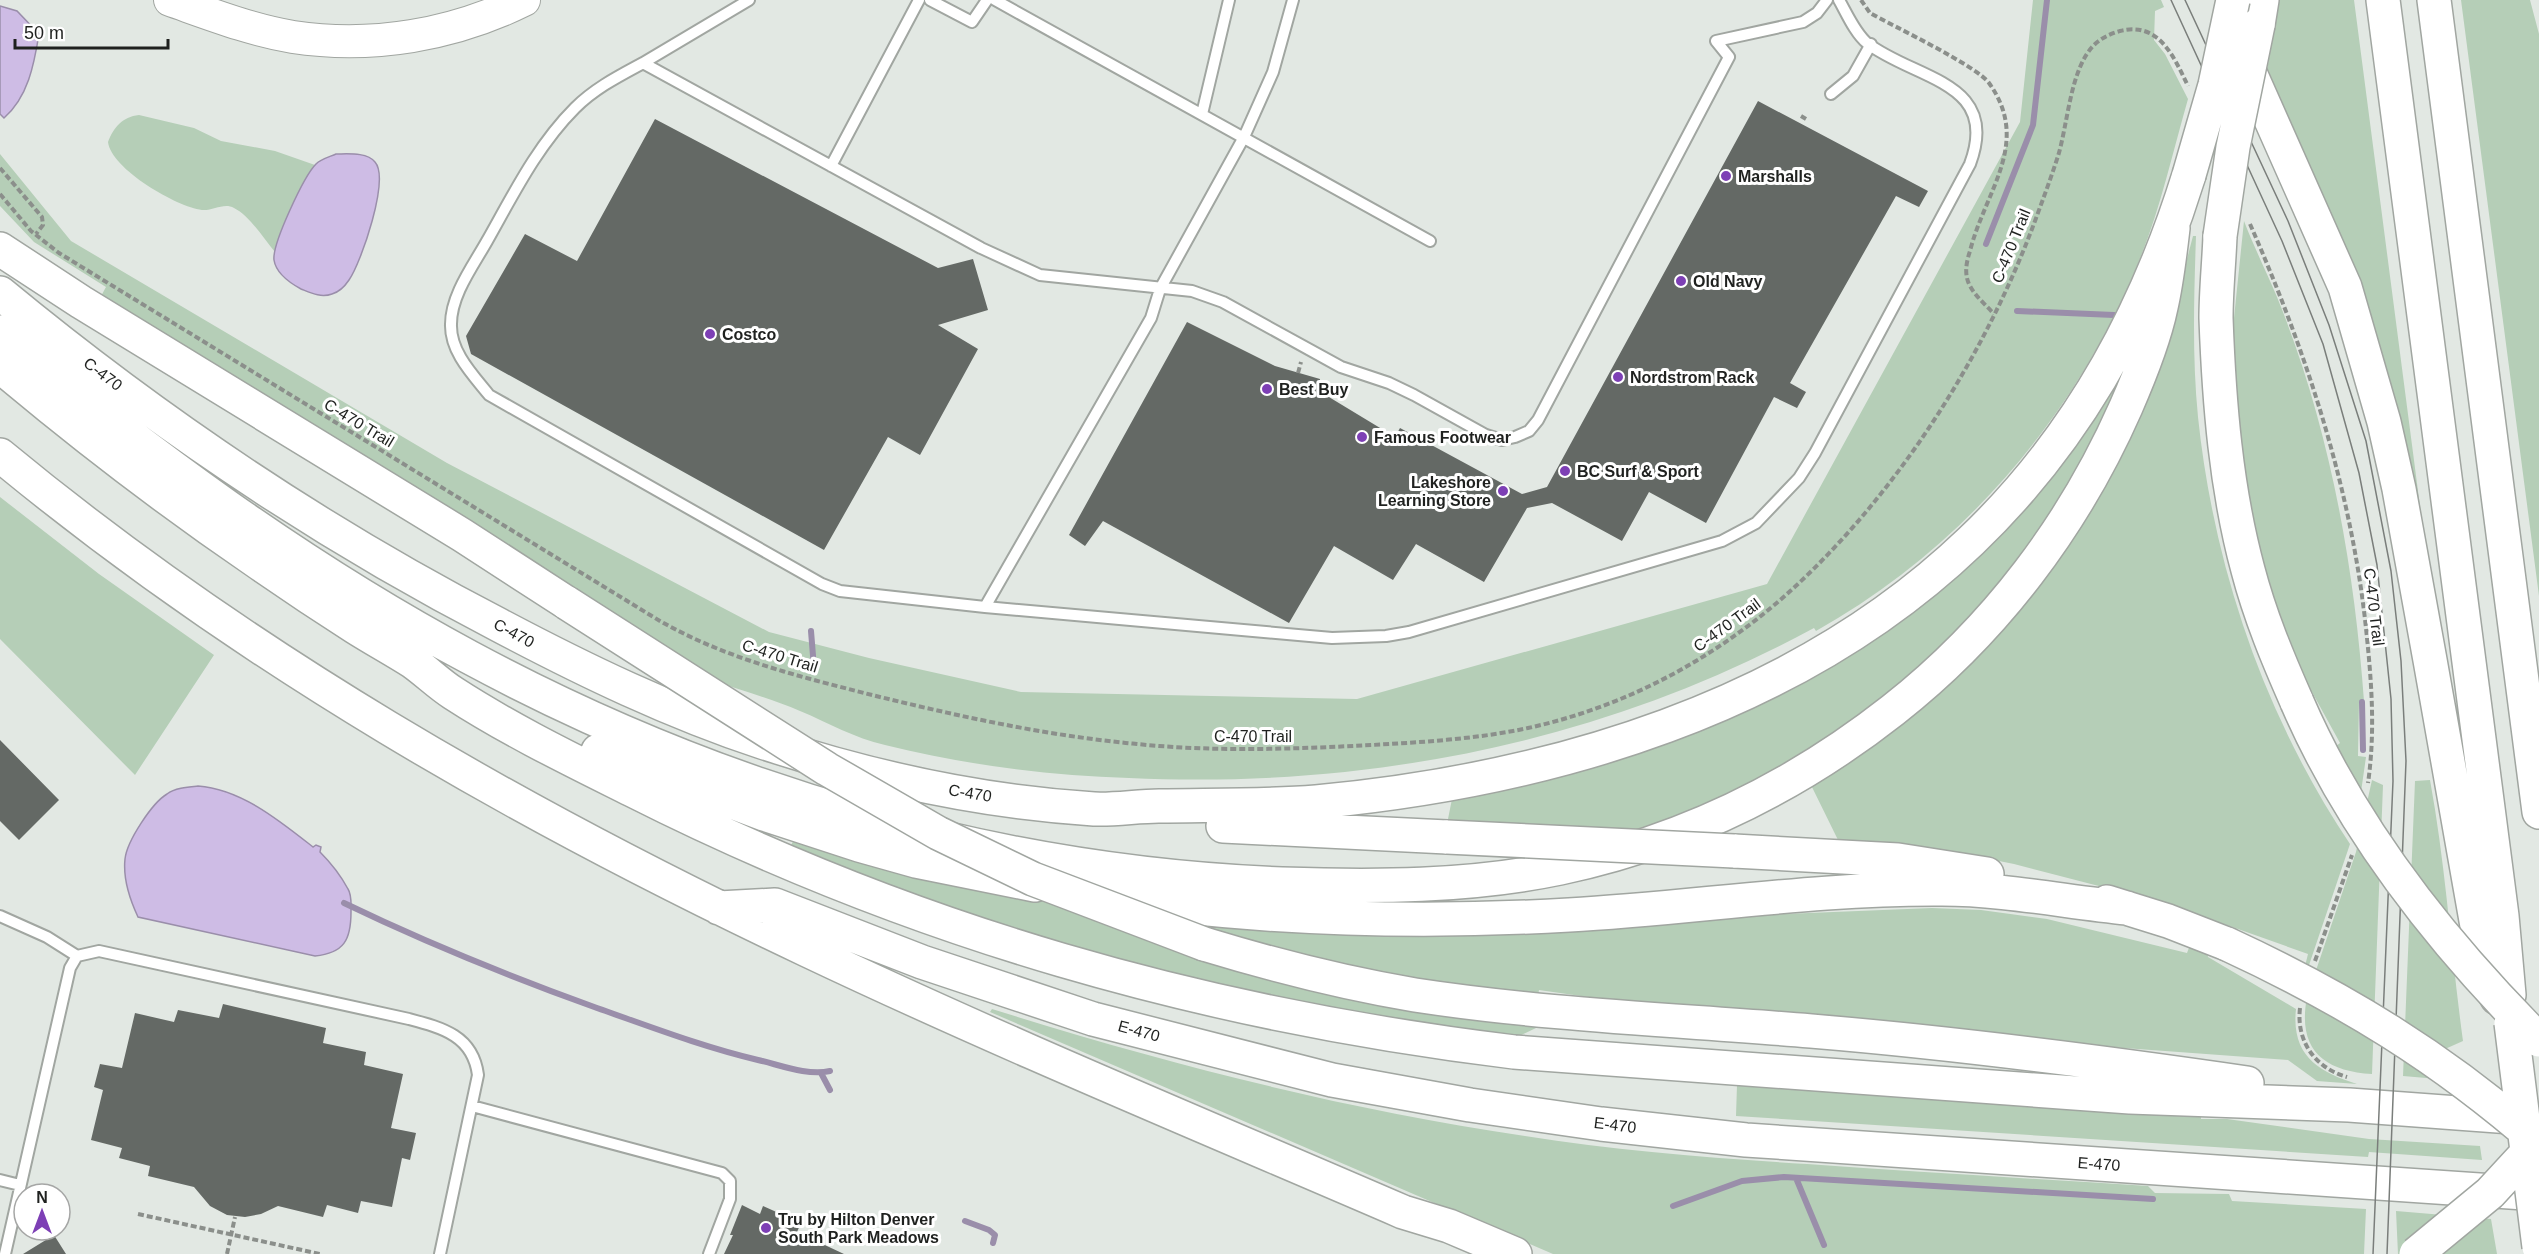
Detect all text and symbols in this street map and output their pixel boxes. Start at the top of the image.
scale bar [15,12,168,50]
text: 50 m [24,23,64,43]
place label: Marshalls [1738,168,1812,185]
marker: Marshalls [1719,169,1733,183]
street label: C-470 Trail [1988,207,2034,285]
place label: Old Navy [1693,273,1762,290]
marker: Old Navy [1674,274,1688,288]
place label: Costco [722,326,776,343]
marker: Costco [703,327,717,341]
street label: C-470 [80,354,126,394]
place label: Nordstrom Rack [1630,369,1755,386]
marker: Nordstrom Rack [1611,370,1625,384]
place label: Best Buy [1279,381,1348,398]
marker: Best Buy [1260,382,1274,396]
street label: C-470 Trail [321,396,397,450]
place label: Famous Footwear [1374,429,1511,446]
marker: Famous Footwear [1355,430,1369,444]
place label: BC Surf & Sport [1577,463,1699,480]
marker: BC Surf & Sport [1558,464,1572,478]
place label: Lakeshore Learning Store [1378,474,1491,509]
marker: Lakeshore Learning Store [1496,484,1510,498]
street label: C-470 Trail [2361,567,2387,647]
street label: C-470 Trail [1690,595,1764,655]
street label: C-470 [491,615,537,651]
street label: C-470 Trail [740,636,820,676]
street label: C-470 Trail [1214,728,1292,745]
street label: C-470 [947,781,993,805]
street label: E-470 [1116,1017,1162,1045]
street label: E-470 [1593,1114,1637,1136]
street label: E-470 [2077,1154,2121,1174]
north arrow [12,1182,72,1242]
text: N [36,1189,48,1206]
place label: Tru by Hilton Denver South Park Meadows [778,1211,939,1246]
marker: Tru by Hilton Denver South Park Meadows [759,1221,773,1235]

